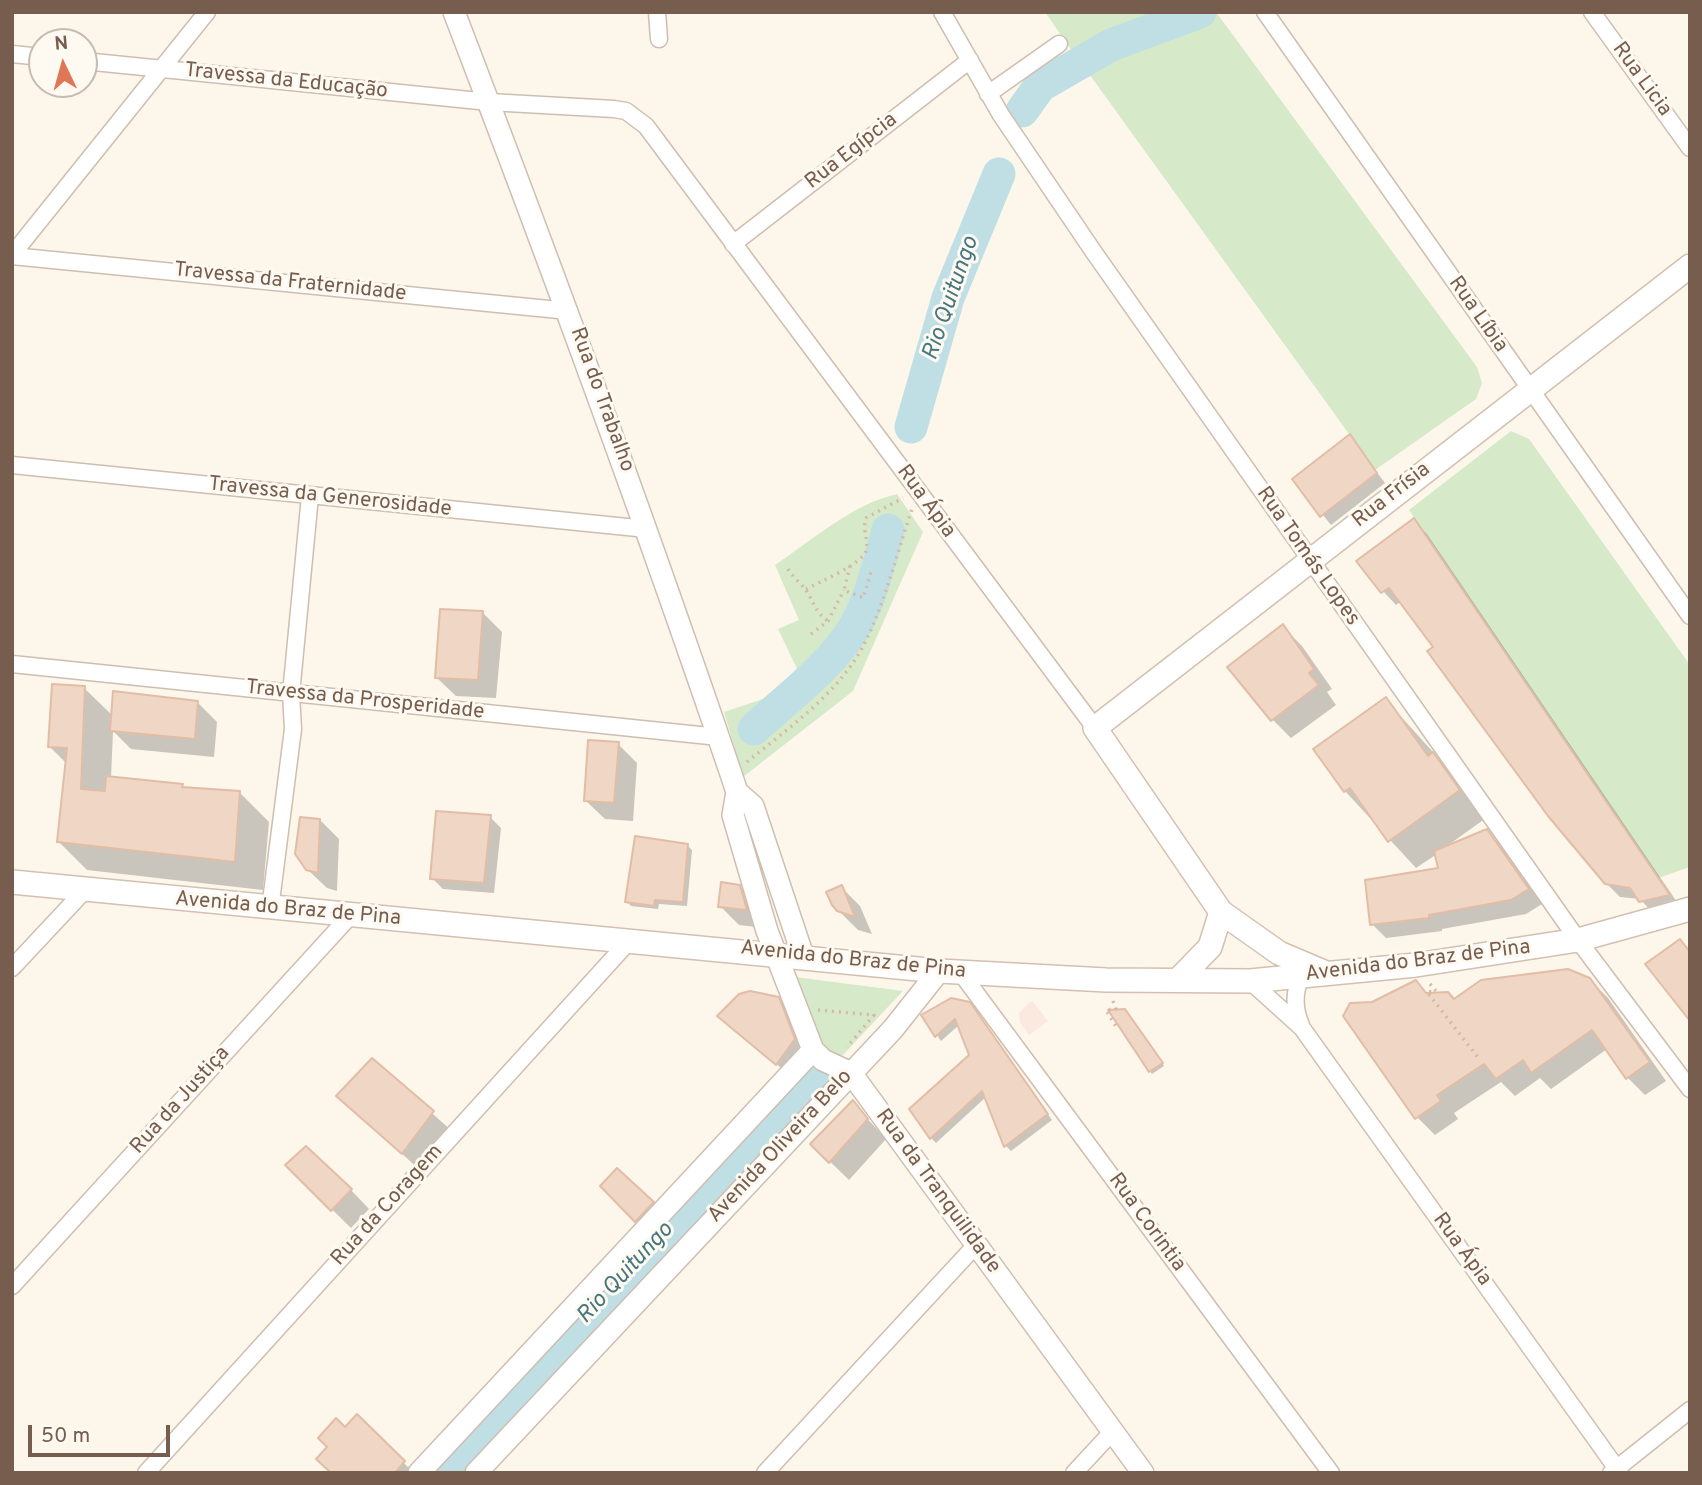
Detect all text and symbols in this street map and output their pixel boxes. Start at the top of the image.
north arrow [28,28,98,98]
text: N [53,32,69,57]
street label: Rua Licia [1606,38,1676,122]
street label: Travessa da Educação [183,59,389,105]
street label: Rua Egípcia [801,108,903,196]
water label: Rio Quitungo [918,234,986,364]
street label: Travessa da Fraternidade [173,258,407,308]
street label: Rua Líbia [1442,272,1512,358]
street label: Rua do Trabalho [563,324,639,476]
street label: Rua Frísia [1348,458,1436,534]
street label: Rua Ápia [890,461,960,543]
street label: Travessa da Generosidade [207,473,453,523]
street label: Rua Tomás Lopes [1250,483,1364,631]
street label: Travessa da Prosperidade [244,676,486,726]
street label: Avenida do Braz de Pina [174,888,402,932]
street label: Avenida do Braz de Pina [1304,936,1532,988]
street label: Avenida do Braz de Pina [739,937,967,985]
street label: Rua da Justiça [126,1042,236,1160]
street label: Avenida Oliveira Belo [704,1065,858,1229]
street label: Rua da Tranquilidade [869,1105,1005,1279]
street label: Rua da Coragem [327,1140,449,1272]
street label: Rua Corintia [1102,1169,1190,1277]
street label: Rua Ápia [1426,1209,1496,1291]
water label: Rio Quitungo [572,1217,680,1331]
scale bar [32,1412,173,1456]
text: 50 m [41,1423,90,1450]

